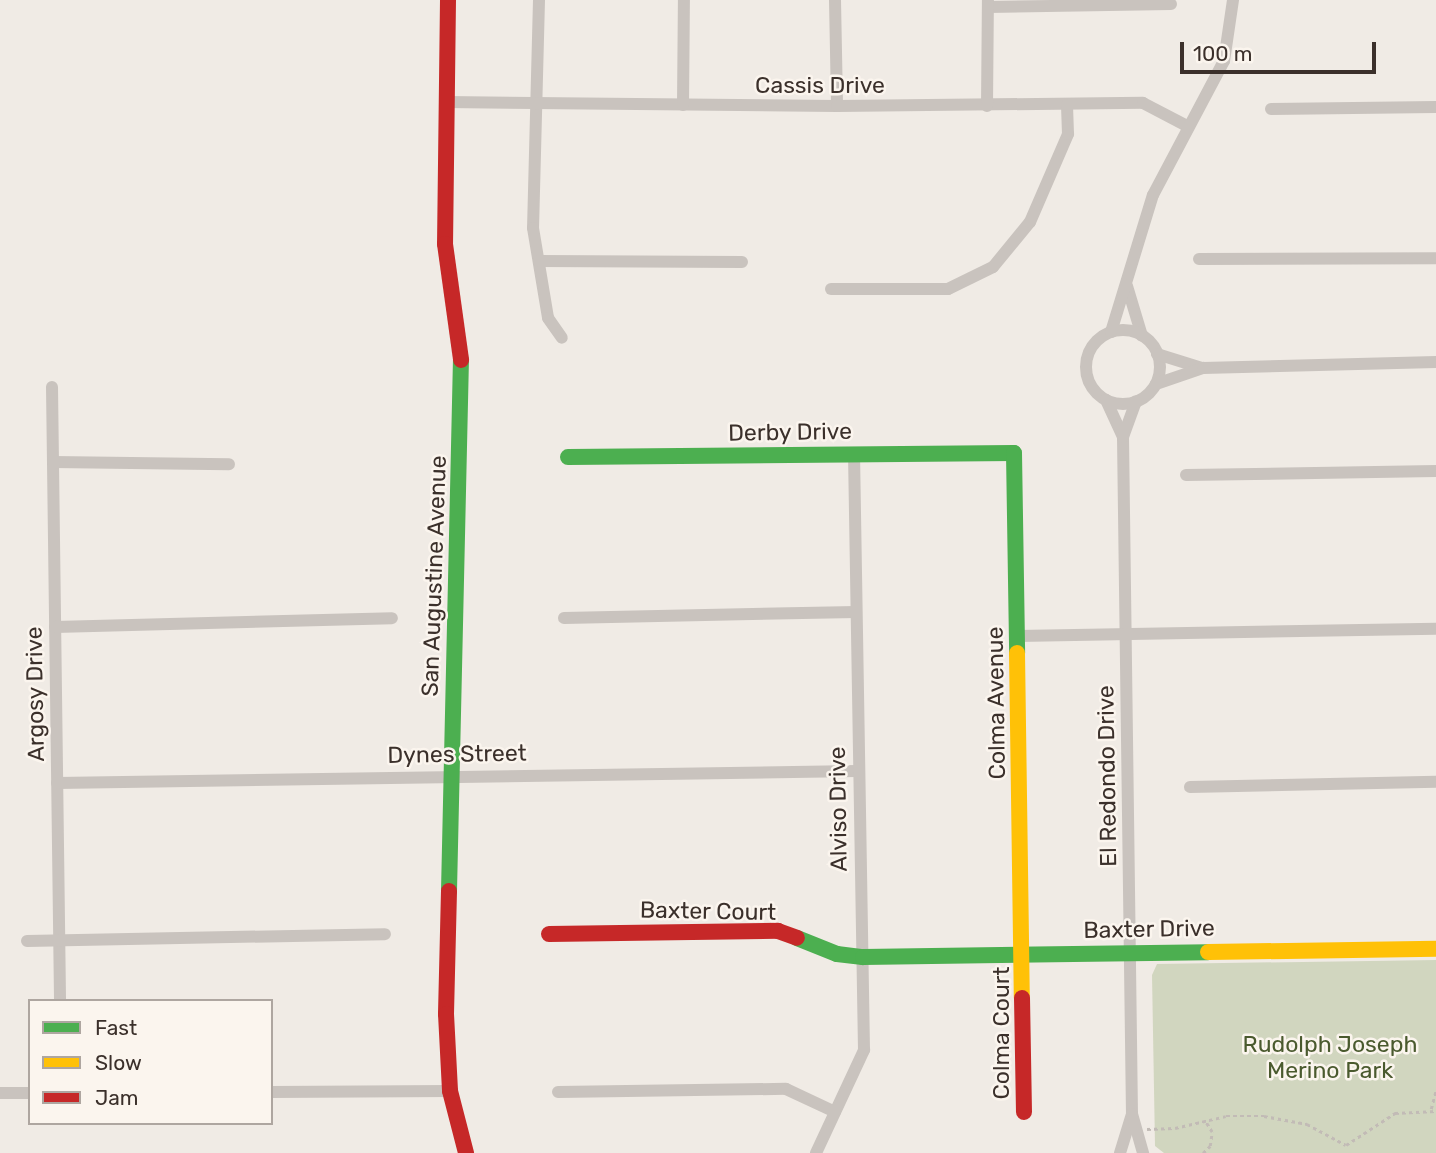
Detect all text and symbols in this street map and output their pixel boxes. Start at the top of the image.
scale bar [1184,28,1380,72]
text: 100 m [1193,41,1252,66]
street label: Cassis Drive [755,71,885,99]
street label: Derby Drive [728,417,852,447]
street label: San Augustine Avenue [416,454,452,698]
street label: Argosy Drive [20,626,50,762]
street label: Colma Avenue [981,626,1011,780]
street label: El Redondo Drive [1092,685,1122,867]
street label: Dynes Street [387,739,527,769]
street label: Alviso Drive [823,746,853,872]
street label: Baxter Court [639,896,777,926]
street label: Baxter Drive [1083,914,1215,944]
street label: Colma Court [987,967,1015,1099]
legend [28,999,273,1125]
text: Fast [95,1015,137,1040]
park label: Rudolph Joseph Merino Park [1243,1030,1417,1084]
text: Slow [95,1050,142,1075]
text: Jam [95,1085,139,1110]

